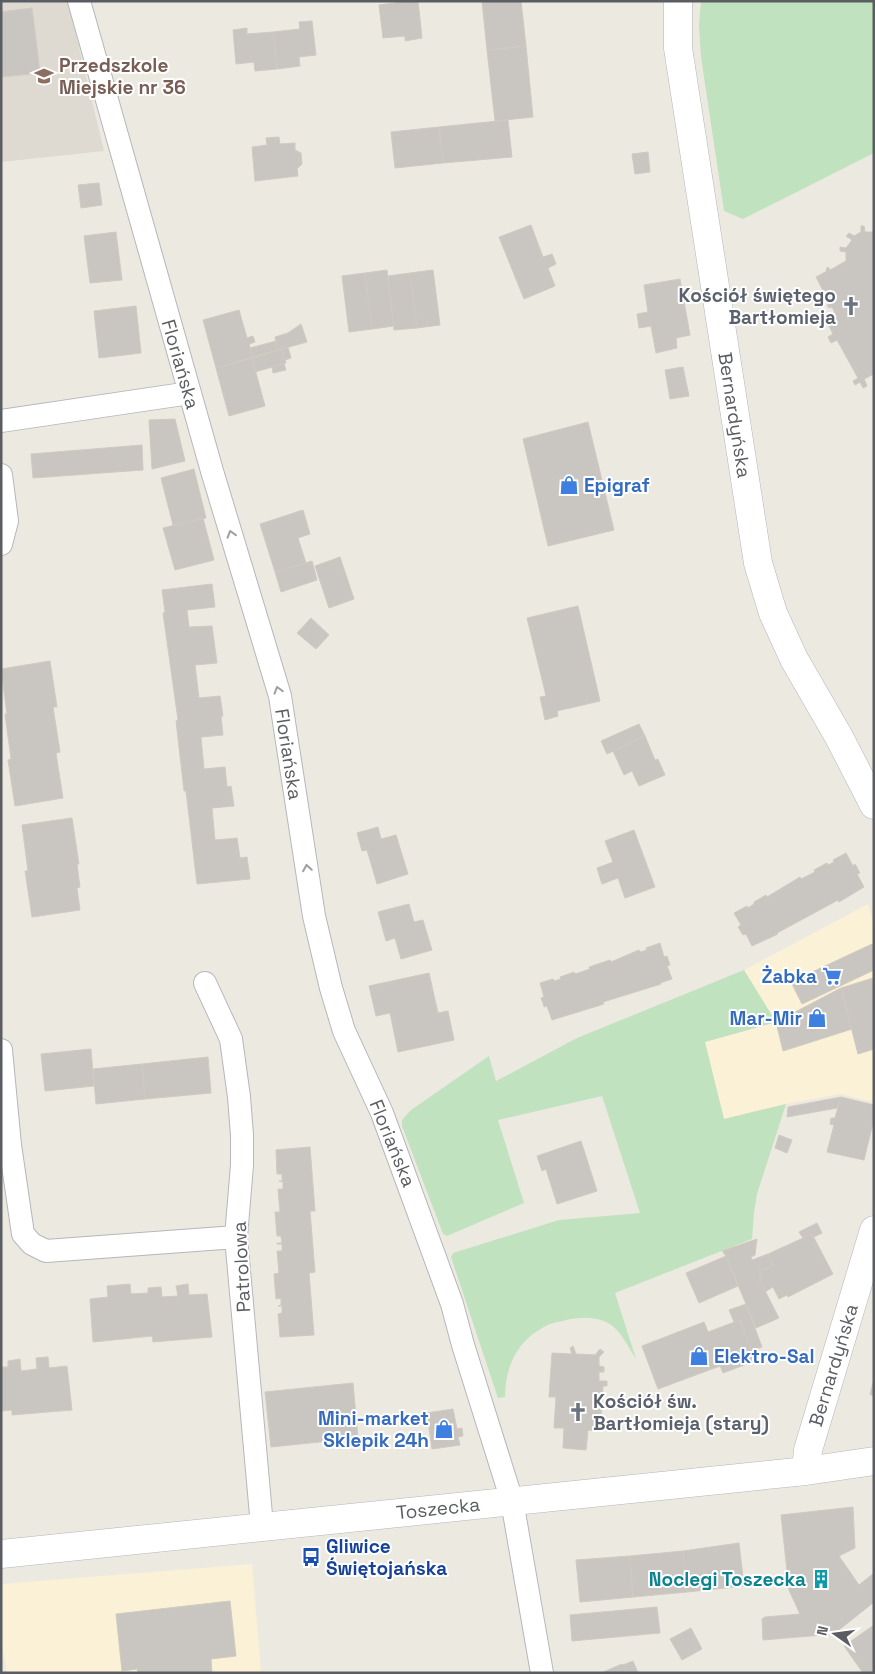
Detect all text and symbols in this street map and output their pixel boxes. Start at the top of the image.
place label: Przedszkole Miejskie nr 36 [59,53,186,100]
school or university icon: Przedszkole Miejskie nr 36 [33,65,55,87]
place label: Kościół świętego Bartłomieja [679,283,836,330]
church icon: Kościół świętego Bartłomieja [840,295,862,317]
street label: Floriańska [156,316,205,412]
street label: Bernardyńska [712,350,757,480]
place label: Epigraf [584,473,650,498]
shop icon: Epigraf [558,474,580,496]
one-way arrow [226,531,236,539]
one-way arrow [273,686,284,694]
street label: Floriańska [269,707,308,802]
one-way arrow [302,863,312,872]
place label: Żabka [761,964,817,989]
supermarket icon: Żabka [821,965,843,987]
place label: Mar-Mir [729,1006,802,1031]
shop icon: Mar-Mir [806,1007,828,1029]
street label: Floriańska [364,1096,421,1191]
street label: Patrolowa [227,1221,256,1313]
street label: Bernardyńska [803,1301,864,1429]
place label: Elektro-Sal [714,1344,815,1369]
shop icon: Elektro-Sal [688,1345,710,1367]
place label: Kościół św. Bartłomieja (stary) [593,1389,769,1436]
church icon: Kościół św. Bartłomieja (stary) [567,1401,589,1423]
place label: Mini-market Sklepik 24h [318,1406,429,1453]
shop icon: Mini-market Sklepik 24h [433,1418,455,1440]
street label: Toszecka [395,1492,481,1525]
place label: Gliwice Świętojańska [326,1534,447,1581]
bus stop icon: Gliwice Świętojańska [300,1546,322,1568]
place label: Noclegi Toszecka [649,1567,806,1592]
building icon: Noclegi Toszecka [810,1568,832,1590]
north arrow [810,1609,860,1659]
text: N [813,1624,832,1638]

